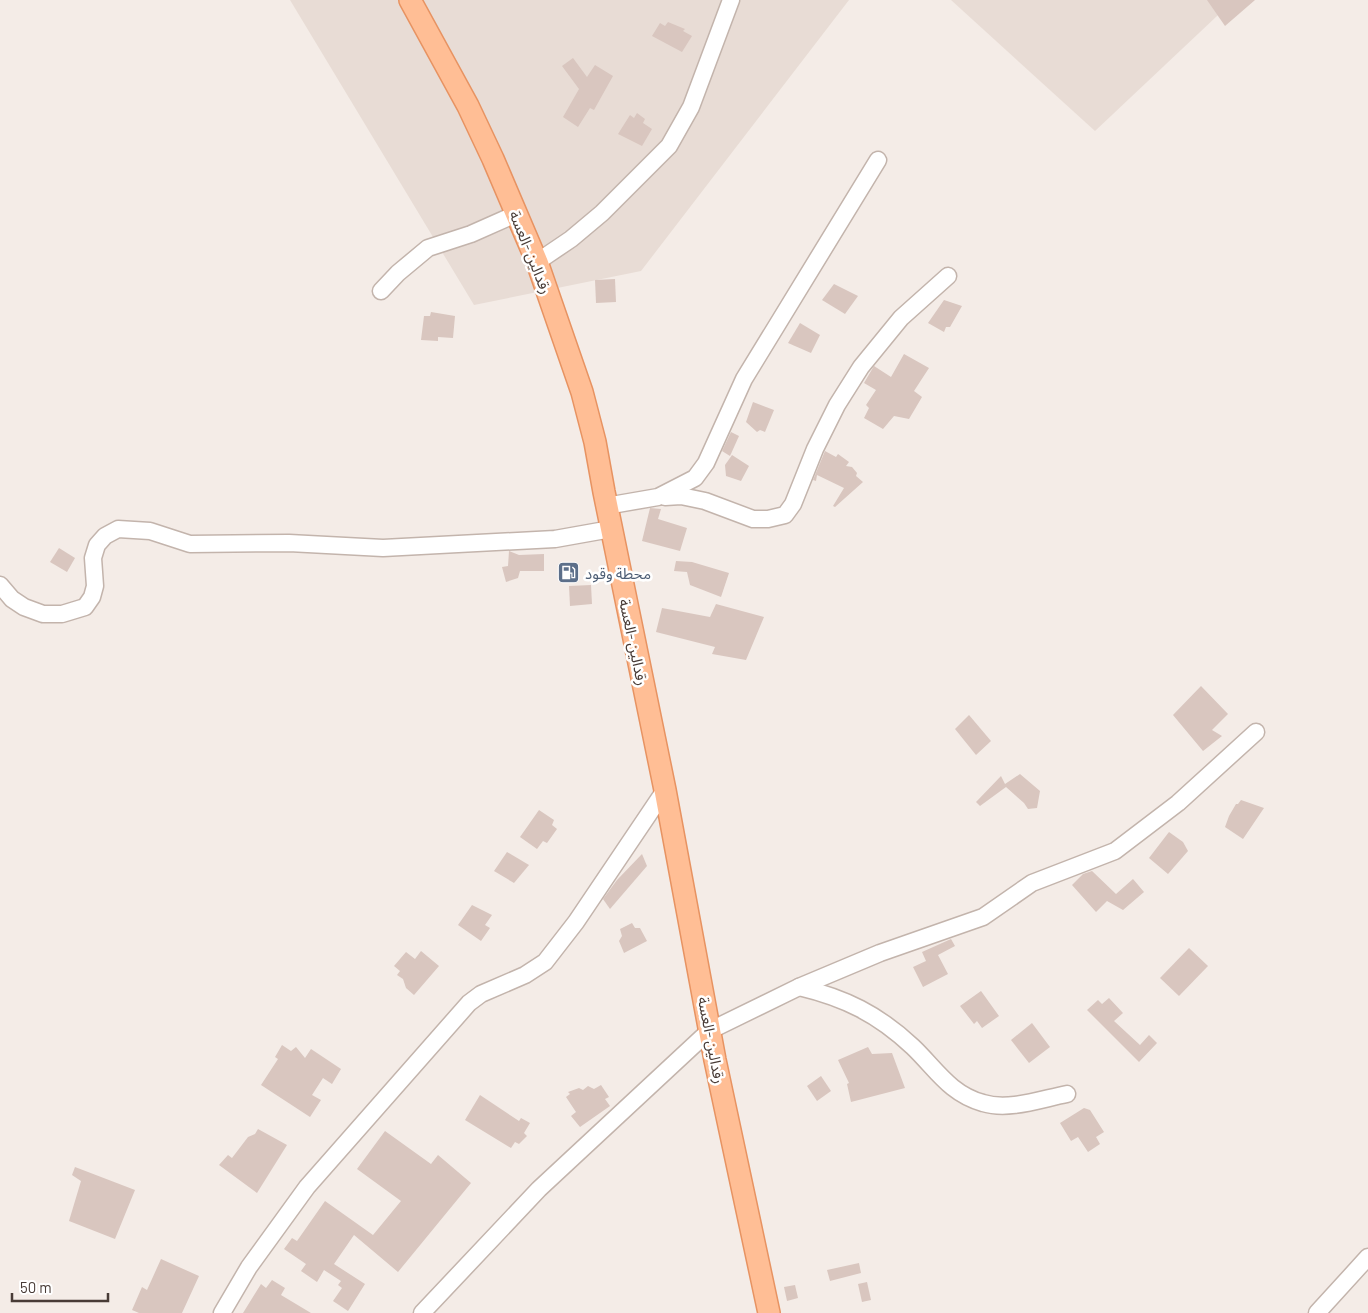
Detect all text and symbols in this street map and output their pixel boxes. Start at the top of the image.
street label: رقدالين -العسة [505,208,556,297]
fuel station icon: محطة وقود [557,561,581,585]
place label: محطة وقود [585,564,651,583]
street label: رقدالين -العسة [615,597,652,687]
street label: رقدالين -العسة [694,995,729,1085]
scale bar [12,1270,109,1302]
text: 50 m [20,1278,52,1296]

